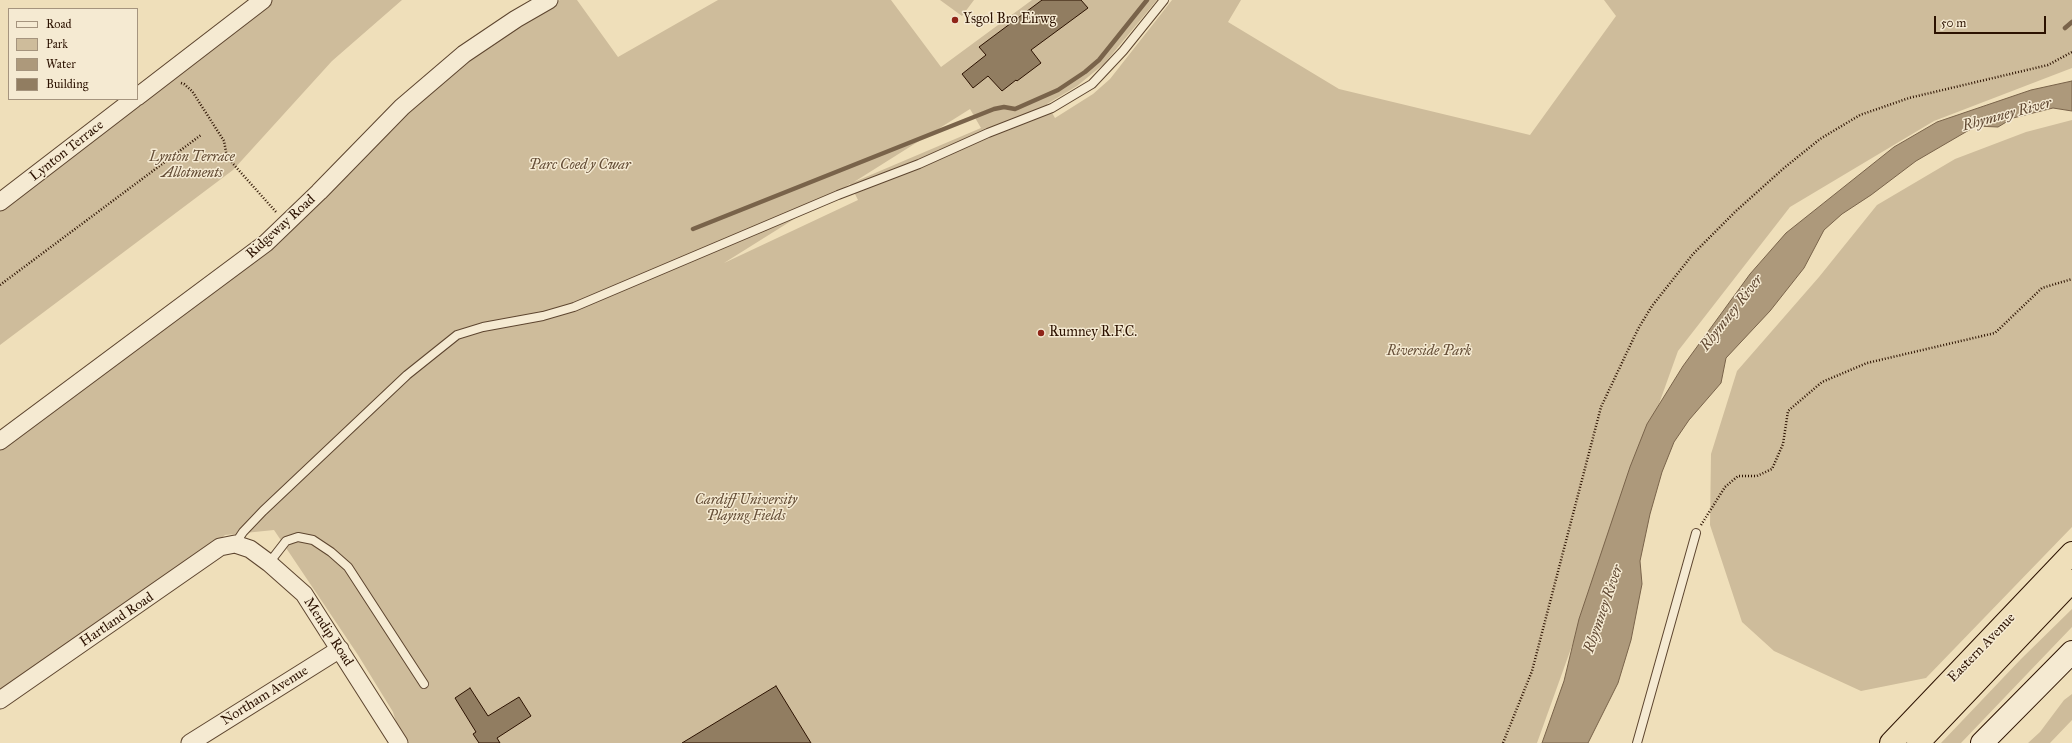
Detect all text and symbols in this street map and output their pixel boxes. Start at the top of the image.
legend [8,8,138,100]
scale bar [1936,8,2048,34]
place label: Ysgol Bro Eirwg [963,12,1056,28]
marker: Ysgol Bro Eirwg [950,15,960,25]
text: 50 m [1941,16,1966,30]
text: Road [46,17,72,31]
text: Park [46,37,68,51]
text: Water [46,57,76,71]
text: Building [46,77,88,91]
water label: Rhymney River [1960,94,2054,136]
street label: Lynton Terrace [27,117,107,185]
park label: Lynton Terrace Allotments [149,150,235,182]
park label: Parc Coed y Cwar [529,158,631,174]
street label: Ridgeway Road [243,192,319,262]
water label: Rhymney River [1697,271,1767,355]
place label: Rumney R.F.C. [1049,325,1137,341]
marker: Rumney R.F.C. [1036,328,1046,338]
park label: Riverside Park [1387,344,1471,360]
park label: Cardiff University Playing Fields [695,493,797,526]
water label: Rhymney River [1581,563,1627,655]
street label: Hartland Road [77,589,157,651]
street label: Mendip Road [300,595,356,669]
street label: Eastern Avenue [1945,610,2019,686]
street label: Northam Avenue [218,663,312,729]

